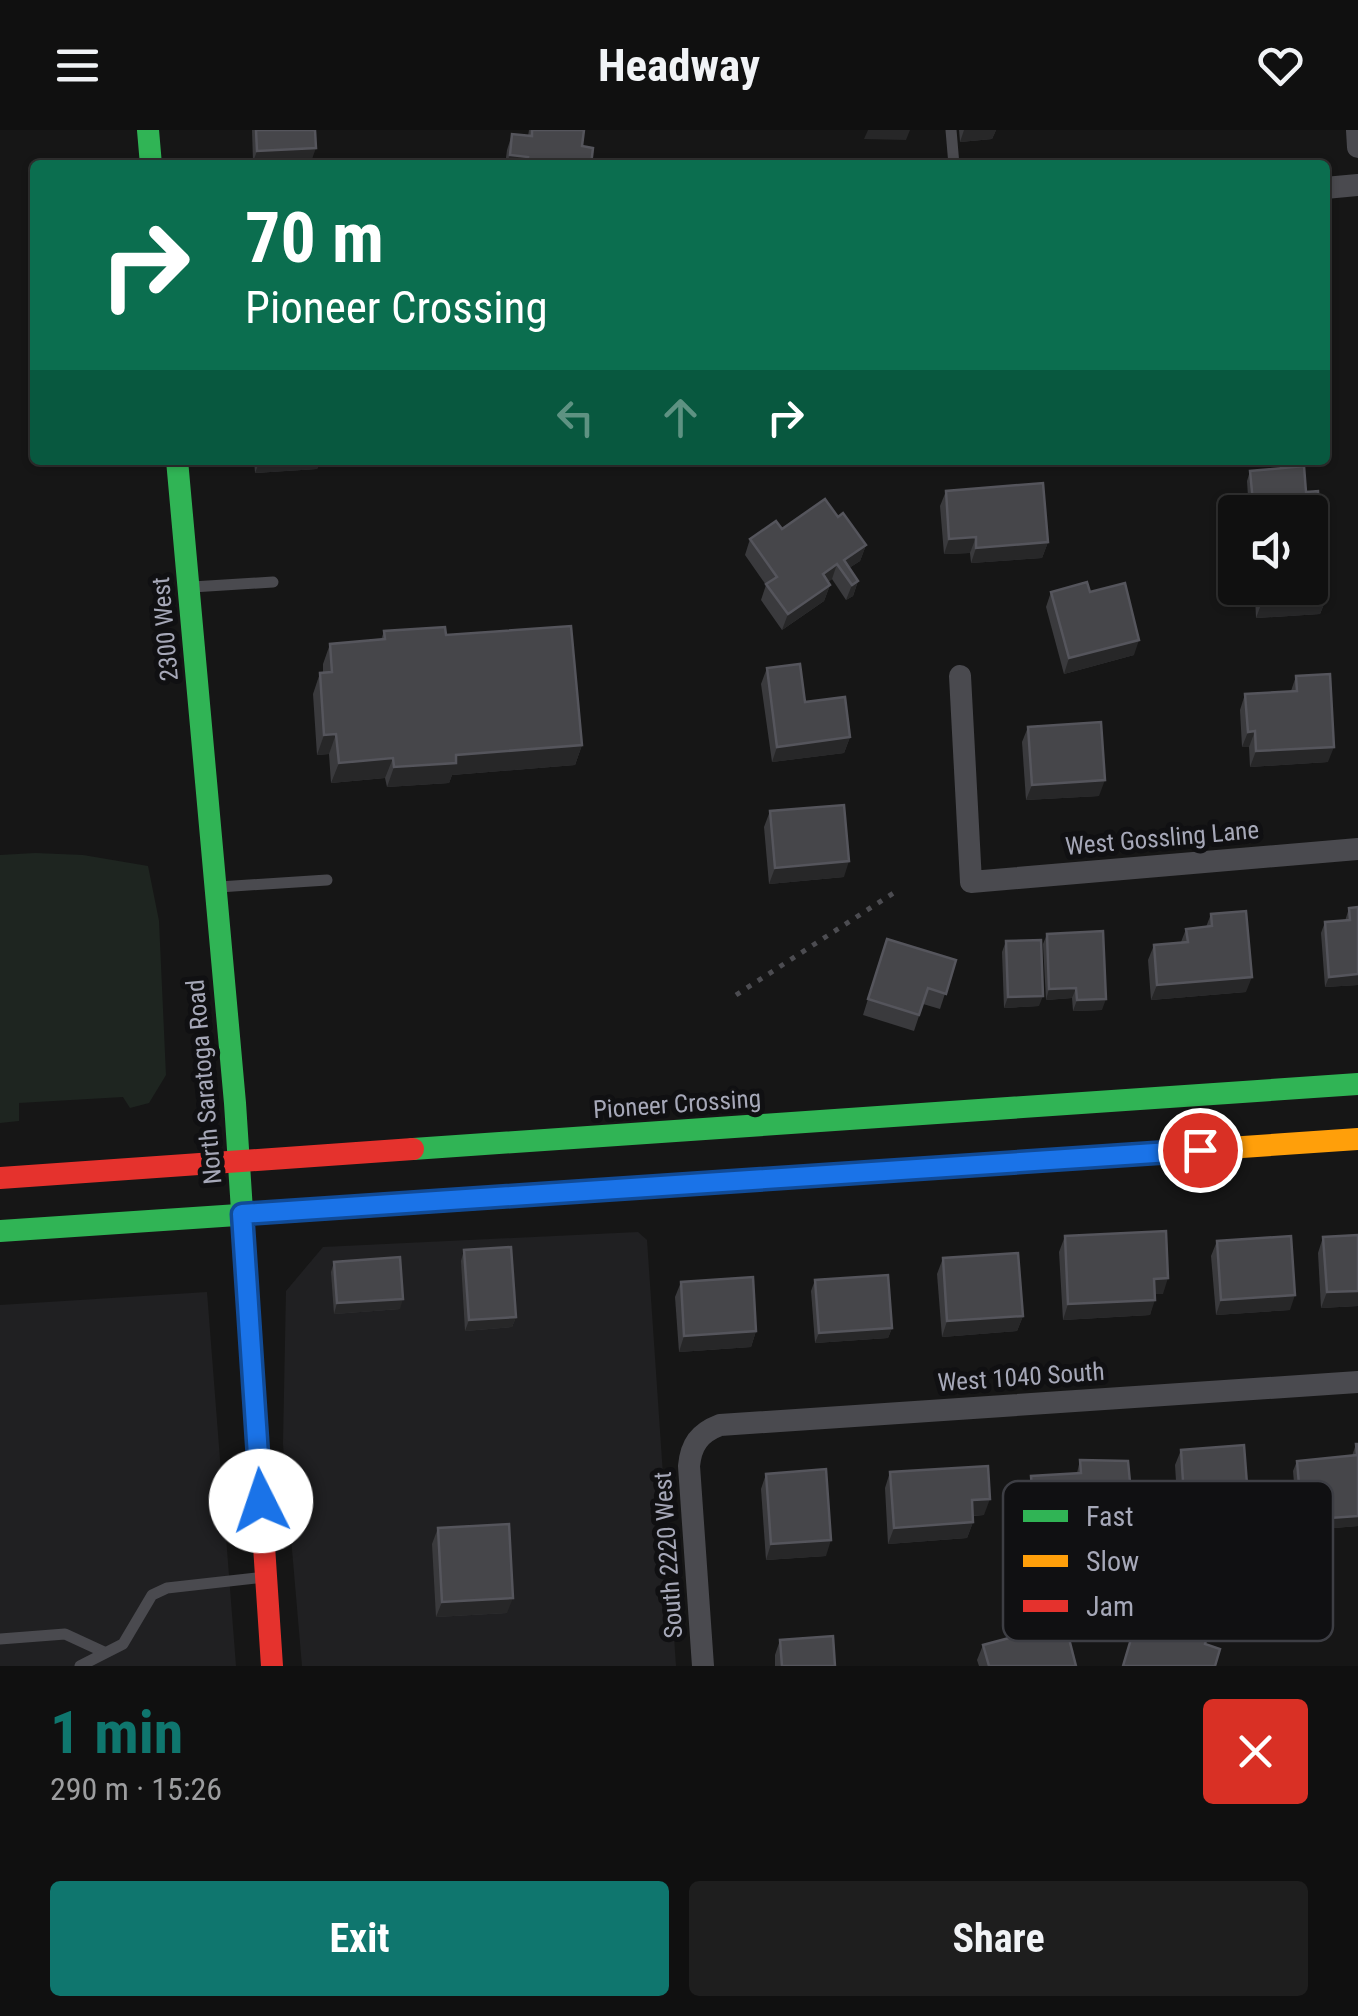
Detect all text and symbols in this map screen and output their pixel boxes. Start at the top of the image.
icon: menu [50,38,105,93]
icon: heart [1253,38,1308,93]
text: Headway [598,39,760,92]
text: 70 m [245,197,384,279]
icon: right [80,200,210,330]
text: Pioneer Crossing [245,281,548,334]
icon: left [548,390,603,445]
icon: ahead [653,390,708,445]
icon: right [758,390,813,445]
map controls [1218,495,1328,605]
button: sound [1218,495,1328,605]
street label: 2300 West [146,576,184,682]
street label: West Gossling Lane [1064,815,1260,861]
street label: North Saratoga Road [181,978,227,1186]
street label: Pioneer Crossing [592,1084,762,1124]
pin [1158,1108,1243,1193]
icon: arrive [1173,1123,1228,1178]
street label: West 1040 South [937,1357,1105,1397]
position arrow [209,1449,313,1553]
street label: South 2220 West [648,1471,688,1639]
legend [1003,1481,1333,1641]
text: Fast [1086,1500,1133,1533]
text: Slow [1086,1545,1139,1578]
text: Jam [1086,1590,1134,1623]
text: 1 min [50,1697,183,1768]
button: close [1203,1699,1308,1804]
text: 290 m · 15:26 [50,1770,222,1808]
button: Exit [50,1881,669,1996]
button: Share [689,1881,1308,1996]

